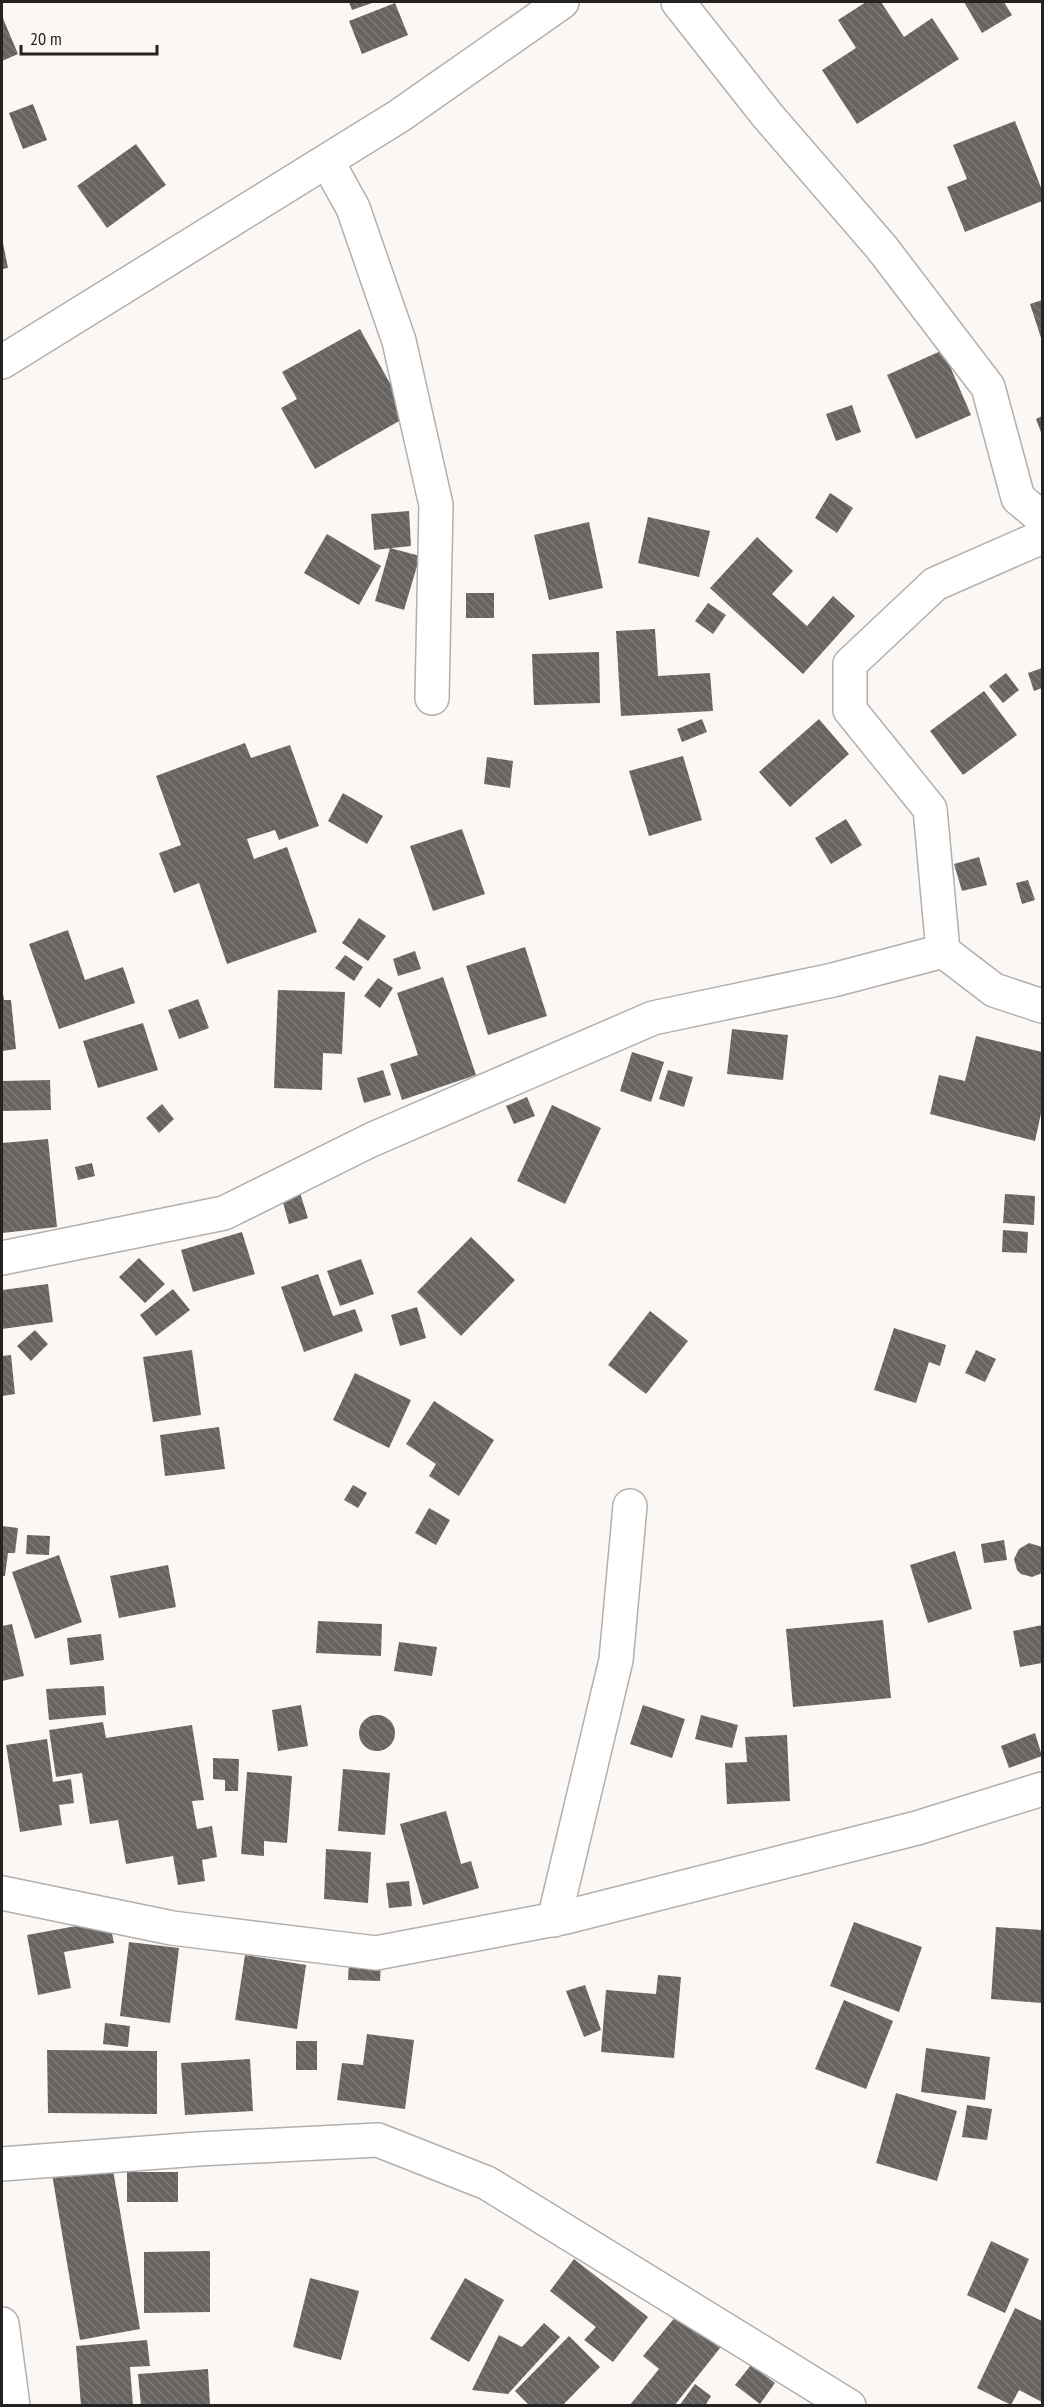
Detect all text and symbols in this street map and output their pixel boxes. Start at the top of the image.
scale bar [21,18,158,56]
text: 20 m [30,27,62,50]

